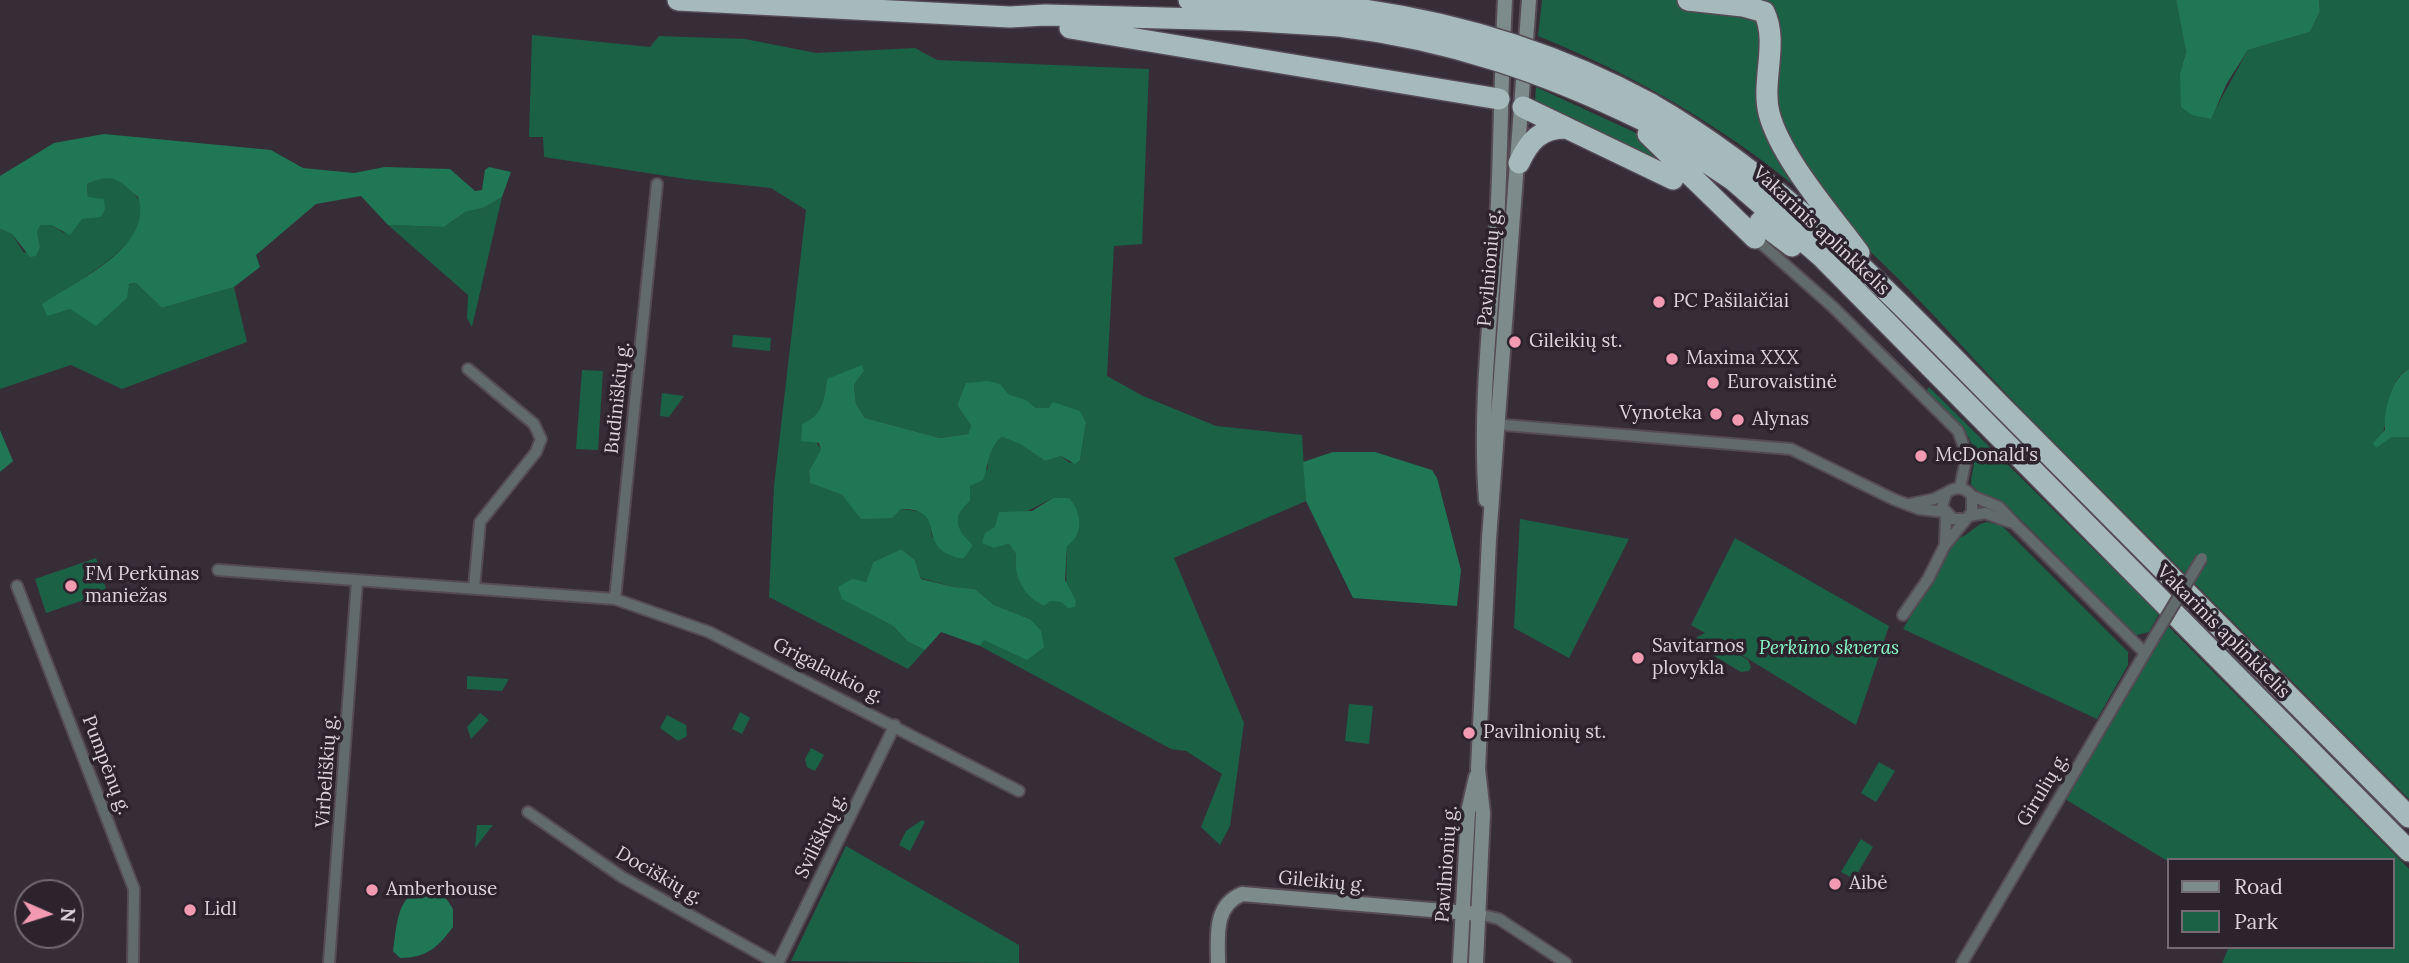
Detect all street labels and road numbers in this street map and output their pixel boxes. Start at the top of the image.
street label: Vakarinis aplinkkelis [1748,162,1894,300]
street label: Pavilnionių g. [1474,209,1506,327]
street label: Budiniškių g. [601,341,635,455]
street label: Vakarinis aplinkkelis [2152,561,2294,703]
street label: Grigalaukio g. [769,633,887,709]
street label: Pumpėnų g. [77,712,135,818]
street label: Virbeliškių g. [312,714,342,828]
street label: Girulių g. [2012,749,2074,831]
street label: Sviliškių g. [791,790,851,882]
street label: Pavilnionių g. [1432,805,1462,923]
street label: Dociškių g. [611,842,707,910]
street label: Gileikių g. [1277,867,1367,897]

